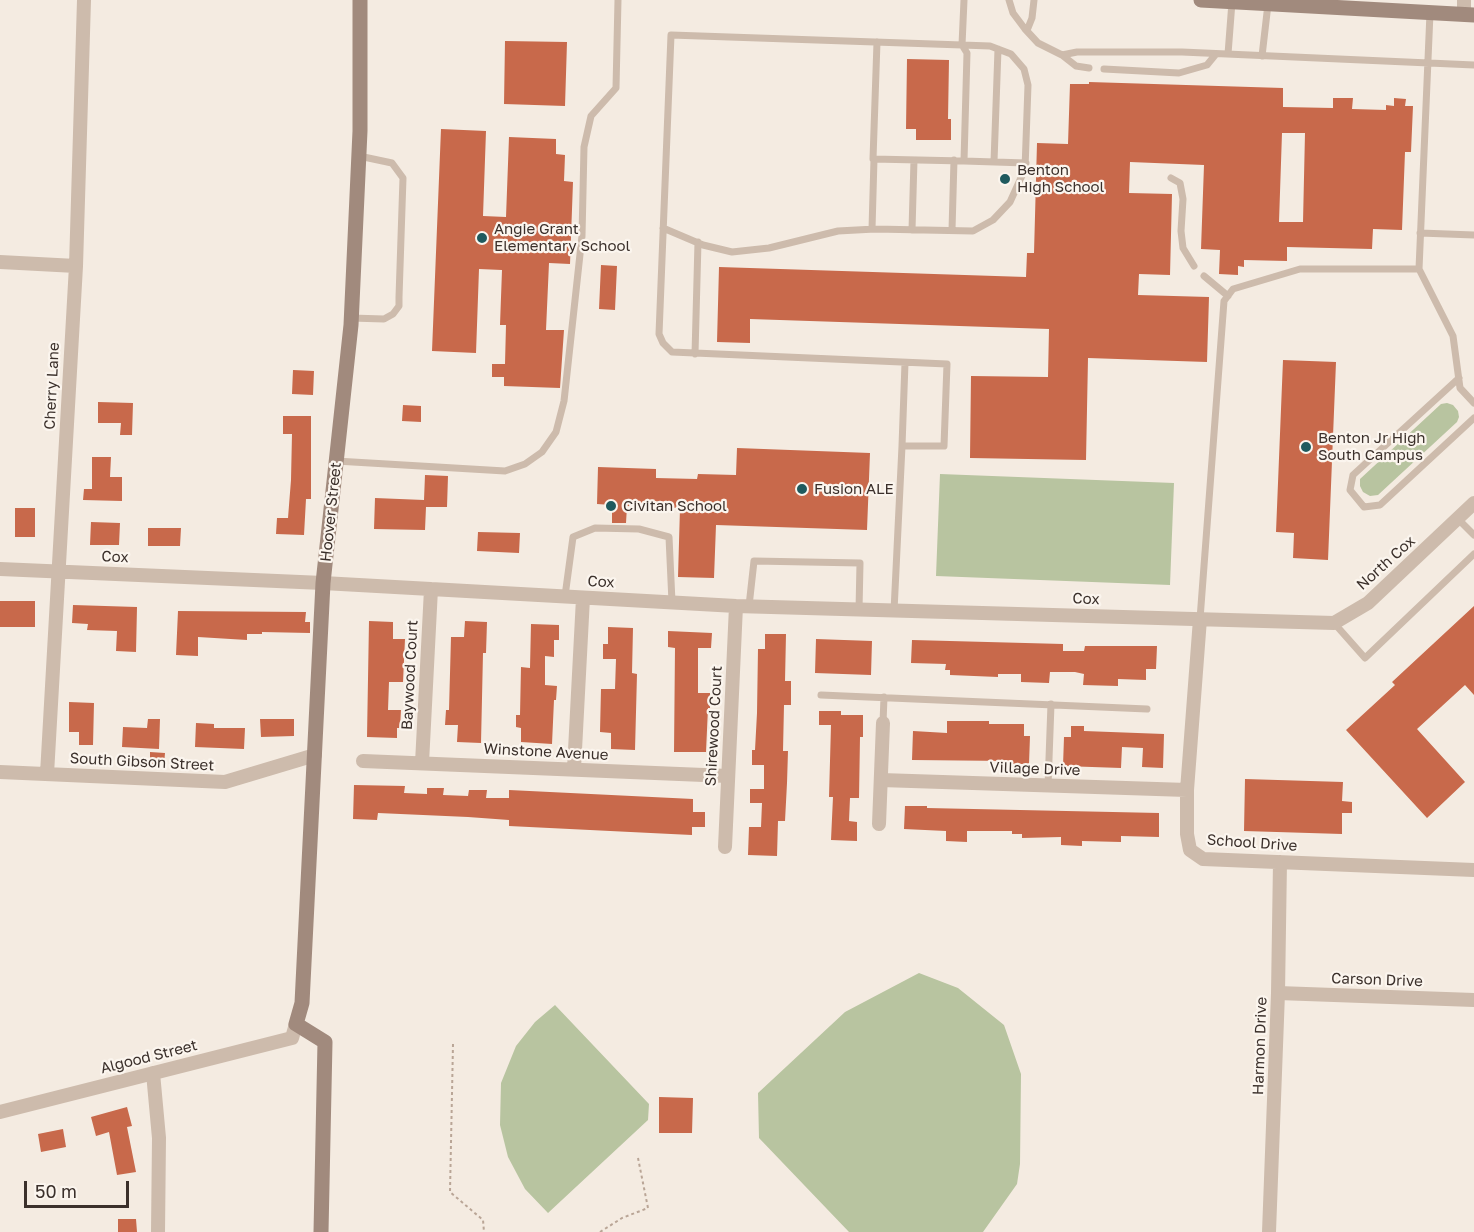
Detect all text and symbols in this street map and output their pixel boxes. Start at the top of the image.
place label: Benton High School [1017,161,1104,196]
marker: Benton High School [998,172,1012,186]
place label: Angie Grant Elementary School [494,220,630,255]
marker: Angie Grant Elementary School [475,231,489,245]
street label: Cherry Lane [41,342,63,430]
place label: Benton Jr High South Campus [1318,429,1426,464]
marker: Benton Jr High South Campus [1299,440,1313,454]
street label: Hoover Street [317,461,345,563]
place label: Fusion ALE [814,480,894,498]
marker: Fusion ALE [795,482,809,496]
place label: Civitan School [623,497,727,515]
marker: Civitan School [604,499,618,513]
street label: North Cox [1353,532,1419,594]
street label: Cox [101,548,129,566]
street label: Cox [587,572,615,592]
street label: Cox [1072,590,1100,608]
street label: Baywood Court [398,619,422,731]
street label: Shirewood Court [702,665,726,787]
street label: Winstone Avenue [483,740,609,764]
street label: South Gibson Street [69,749,215,775]
street label: Village Drive [989,758,1081,780]
street label: School Drive [1206,831,1298,855]
street label: Carson Drive [1331,969,1423,991]
street label: Harmon Drive [1249,997,1271,1095]
street label: Algood Street [99,1036,199,1078]
scale bar [27,1169,132,1207]
text: 50 m [35,1180,77,1202]

